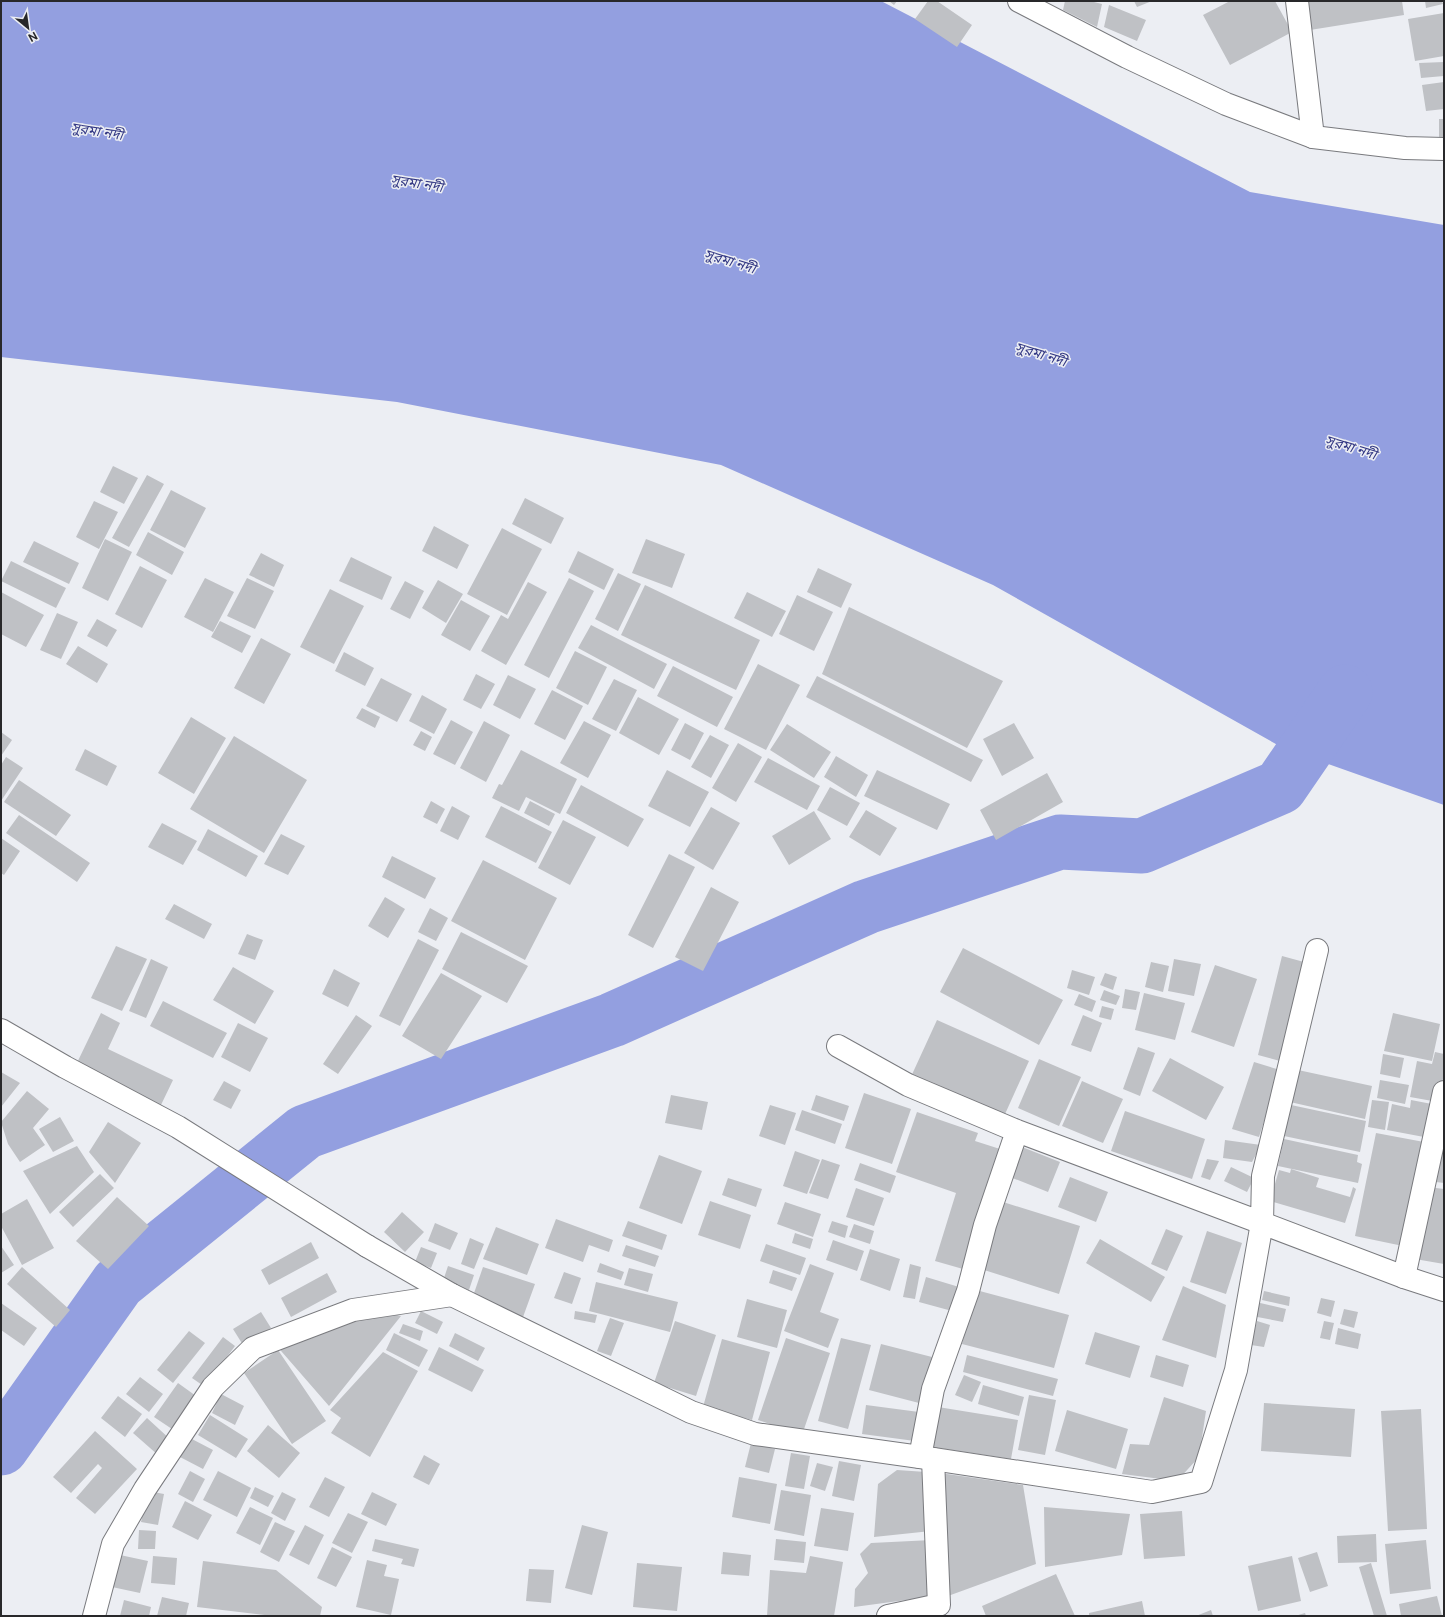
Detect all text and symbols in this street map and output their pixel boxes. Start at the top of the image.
north arrow [8,8,48,48]
text: N [26,29,40,44]
water label: সুরমা নদী [70,119,127,145]
water label: সুরমা নদী [390,171,447,197]
water label: সুরমা নদী [702,246,761,278]
water label: সুরমা নদী [1013,339,1072,371]
water label: সুরমা নদী [1323,432,1382,464]

